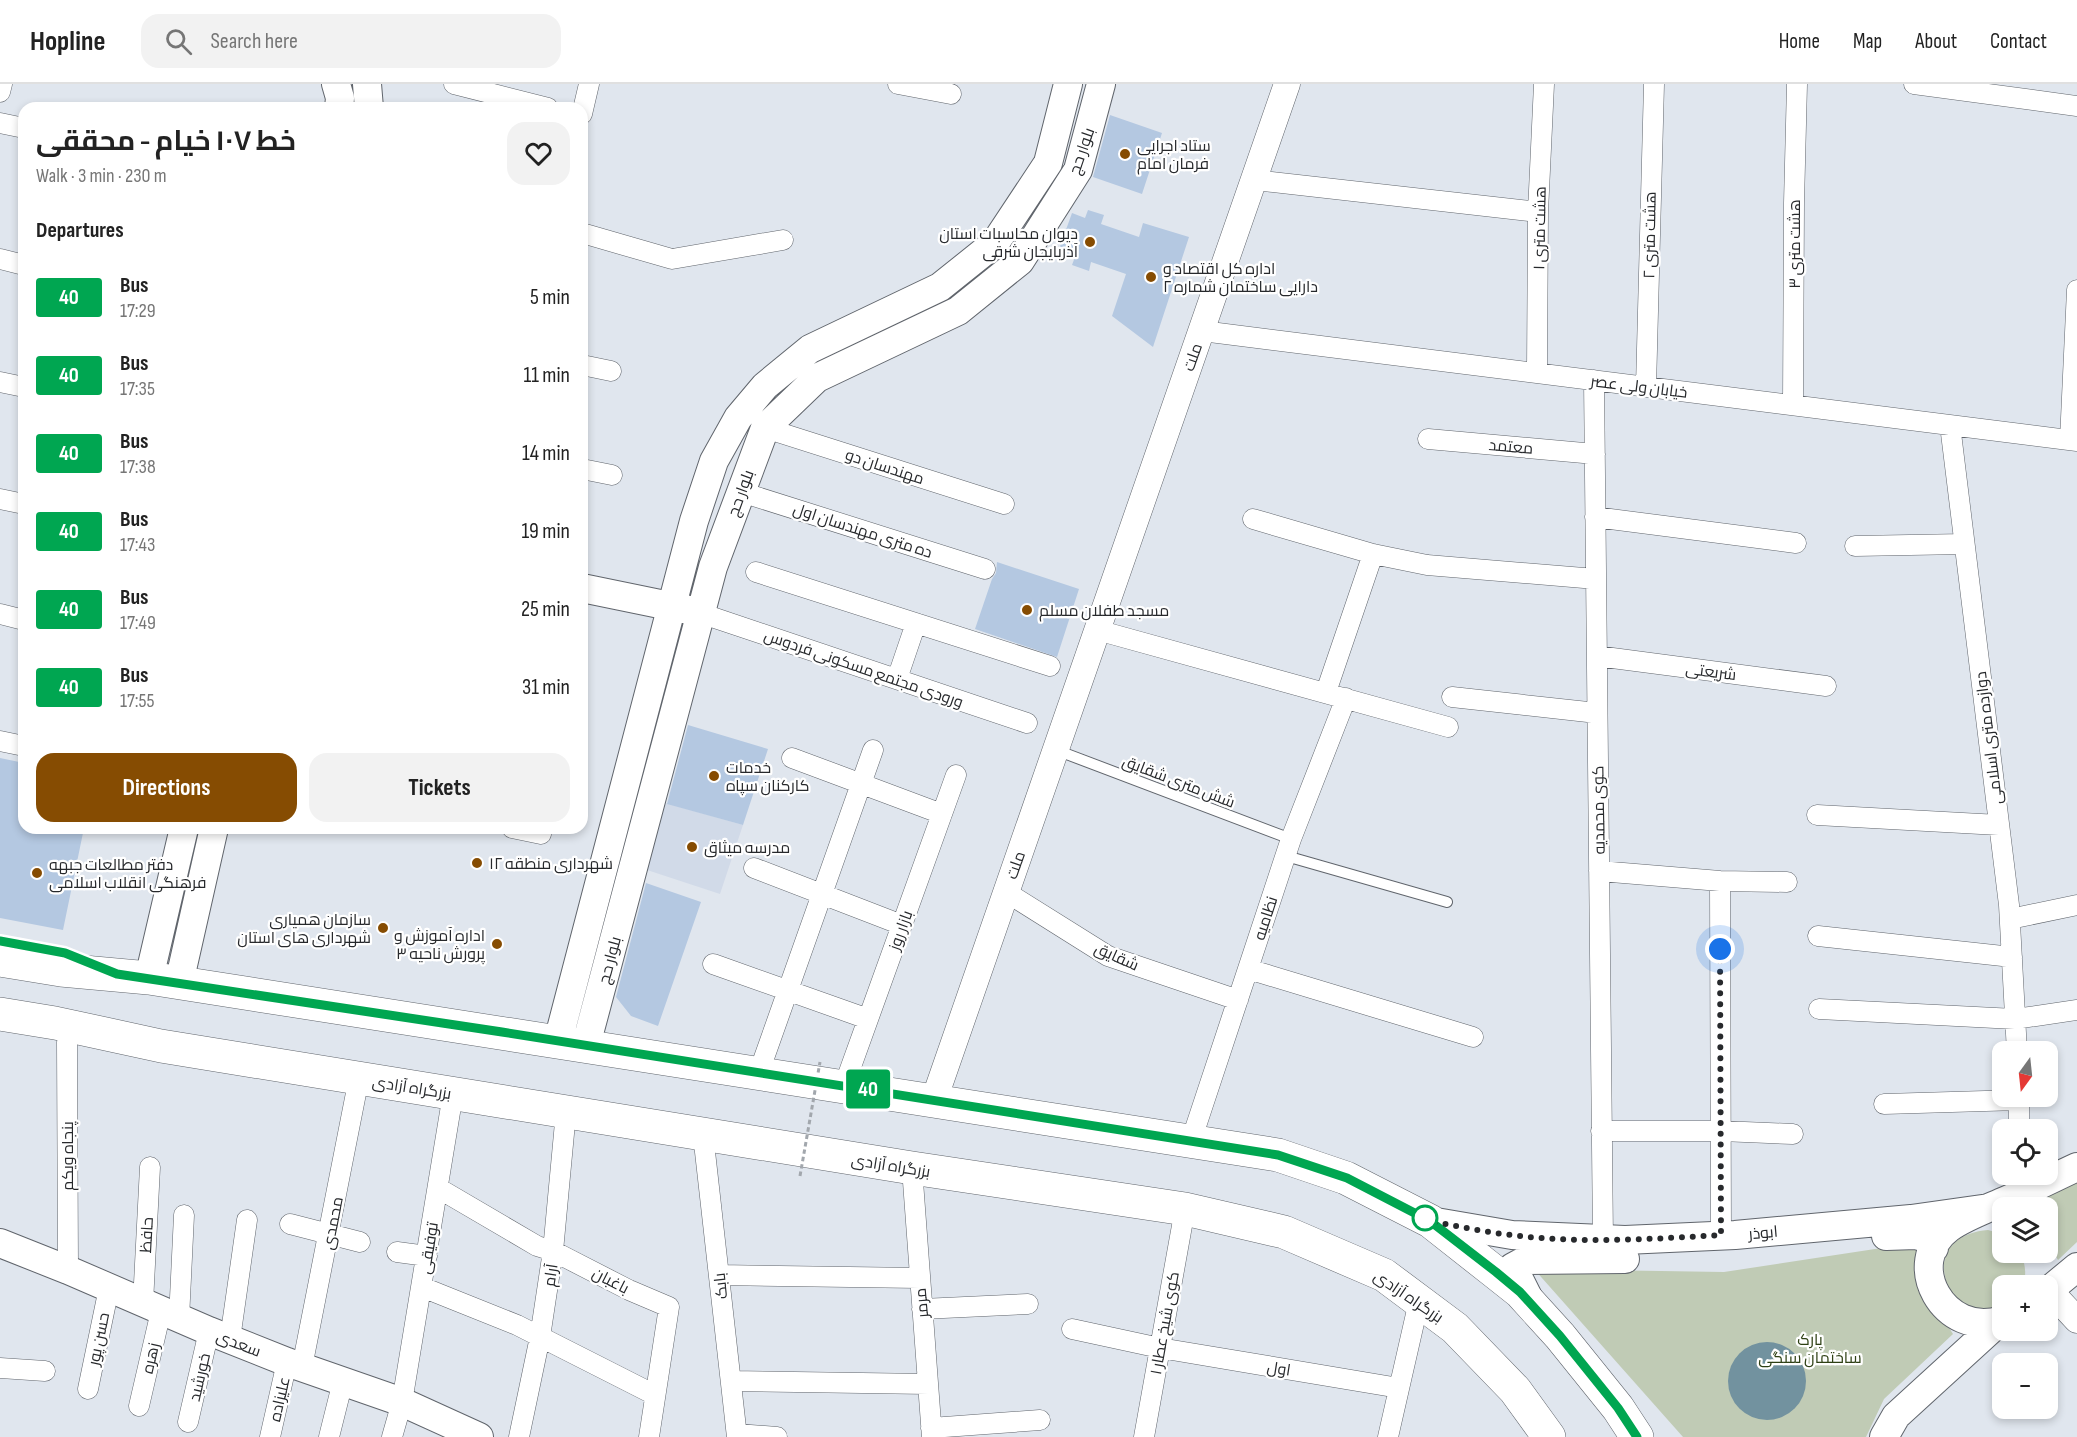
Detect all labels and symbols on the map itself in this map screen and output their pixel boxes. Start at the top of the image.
street label: بلوار حج [1066,126,1100,178]
place label: ستاد اجرایی فرمان امام [1137,137,1211,175]
marker: ستاد اجرایی فرمان امام [1118,147,1132,161]
street label: هشت متری ۱ [1530,186,1551,270]
street label: هشت متری ۲ [1640,191,1661,279]
street label: هشت متری ۳ [1786,199,1805,289]
place label: دیوان محاسبات استان آذربایجان شرقی [939,225,1079,262]
marker: دیوان محاسبات استان آذربایجان شرقی [1083,235,1097,249]
place label: اداره کل اقتصاد و دارایی ساختمان شماره ۲ [1163,260,1318,297]
marker: اداره کل اقتصاد و دارایی ساختمان شماره ۲ [1144,270,1158,284]
street label: ملت [1180,341,1207,374]
street label: خیابان ولی عصر [1588,372,1688,403]
street label: معتمد [1488,436,1534,459]
street label: مهندسان دو [843,446,926,489]
street label: بلوار حج [724,468,760,520]
street label: ده متری مهندسان اول [791,500,935,563]
place label: مسجد طفلان مسلم [1039,602,1169,622]
marker: مسجد طفلان مسلم [1020,603,1034,617]
street label: ورودی مجتمع مسکونی فردوس [761,626,966,713]
street label: شریعتی [1684,660,1737,685]
street label: دوازده متری اسلامی [1972,670,2007,805]
street label: شش متری شقایق [1119,752,1237,813]
place label: خدمات کارکنان سپاه [726,759,810,796]
street label: کوی محمدیه [1589,765,1610,855]
marker: خدمات کارکنان سپاه [707,769,721,783]
place label: مدرسه میثاق [704,839,790,858]
marker: مدرسه میثاق [685,840,699,854]
street label: ملت [1003,849,1030,882]
place label: شهرداری منطقه ۱۲ [489,855,613,874]
place label: دفتر مطالعات جبهه فرهنگی انقلاب اسلامی [49,856,206,893]
marker: شهرداری منطقه ۱۲ [470,856,484,870]
marker: دفتر مطالعات جبهه فرهنگی انقلاب اسلامی [30,866,44,880]
street label: نظامیه [1250,894,1282,943]
street label: بازار روز [885,908,917,954]
place label: سازمان همیاری شهرداری های استان [237,911,371,948]
marker: سازمان همیاری شهرداری های استان [376,921,390,935]
place label: اداره آموزش و پرورش ناحیه ۳ [394,927,486,965]
your location [1705,934,1735,964]
street label: بلوار حج [595,935,627,986]
marker: اداره آموزش و پرورش ناحیه ۳ [490,937,504,951]
street label: شقایق [1091,939,1142,976]
north arrow [1992,1041,2058,1107]
line badge: 40 [841,1070,895,1108]
street label: بزرگراه آزادی [371,1073,453,1104]
street label: پنجاه ویکم [59,1121,79,1191]
street label: بزرگراه آزادی [850,1151,932,1182]
street label: محمدی [319,1195,348,1251]
unlabelled marker [1412,1205,1438,1231]
street label: حافظ [137,1217,158,1254]
street label: توفیقی [416,1220,443,1276]
street label: ابوذر [1746,1223,1779,1244]
street label: آرام [540,1262,564,1288]
street label: باغبان [589,1264,632,1299]
street label: بزرگراه آزادی [1370,1267,1447,1327]
street label: کوی شیخ عطار ۱ [1147,1270,1185,1377]
street label: بابک [711,1272,732,1300]
street label: مرمر [912,1287,933,1320]
street label: حسن پور [84,1311,115,1369]
street label: سعدی [213,1327,263,1362]
park label: پارک ساختمان سنگی [1758,1331,1862,1368]
street label: زهره [139,1341,164,1376]
street label: خورشید [186,1351,215,1403]
street label: اول [1266,1358,1292,1381]
street label: علیزاده [266,1375,295,1424]

